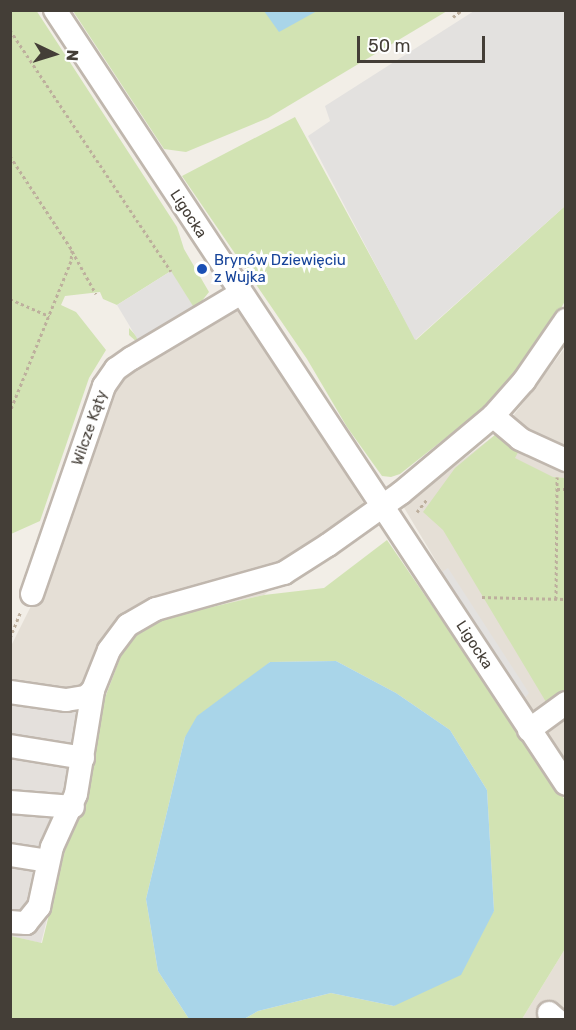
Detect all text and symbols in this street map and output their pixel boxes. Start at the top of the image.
north arrow [24,24,84,84]
scale bar [360,24,488,62]
text: 50 m [368,35,411,57]
text: N [63,49,82,62]
street label: Ligocka [166,187,210,241]
place label: Brynów Dziewięciu z Wujka [214,251,346,286]
marker: Brynów Dziewięciu z Wujka [195,262,209,276]
street label: Wilcze Kąty [69,388,111,468]
street label: Ligocka [452,618,496,672]

